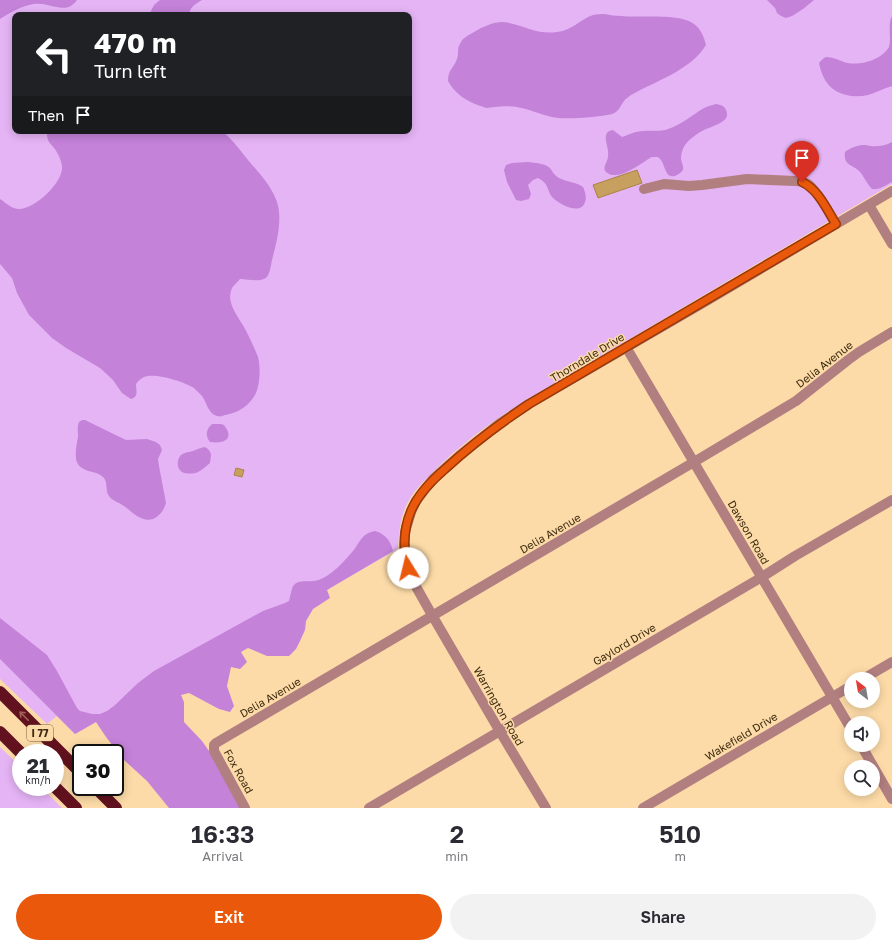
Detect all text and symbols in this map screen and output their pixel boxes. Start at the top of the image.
text: 470 m [94,26,176,59]
icon: left [28,28,80,80]
text: Turn left [94,60,167,82]
icon: arrive [72,104,94,126]
text: Then [28,106,64,124]
pin [785,141,819,182]
icon: arrive [791,147,813,169]
street label: Thorndale Drive [548,330,626,384]
street label: Delia Avenue [793,338,855,390]
street label: Dawson Road [725,498,773,566]
street label: Delia Avenue [517,510,583,556]
position arrow [387,547,429,589]
street label: Gaylord Drive [590,620,658,668]
street label: Warrington Road [471,664,527,748]
north arrow [844,672,880,708]
map controls [844,672,880,796]
street label: Delia Avenue [237,674,303,720]
street label: Wakefield Drive [702,709,780,763]
one-way arrow [19,711,29,721]
button: sound [844,716,880,752]
road number: I 77 [27,725,53,741]
speed limit sign: 30 [72,744,124,796]
street label: Fox Road [222,747,256,795]
text: 21 [27,753,49,777]
button: search [844,760,880,796]
text: km/h [25,774,51,786]
text: 16:33 [191,819,254,848]
text: 2 [450,819,464,848]
text: 510 [659,819,701,848]
text: Arrival [202,848,243,864]
text: min [445,848,468,864]
text: m [674,848,686,864]
button: Exit [16,894,442,940]
button: Share [450,894,876,940]

